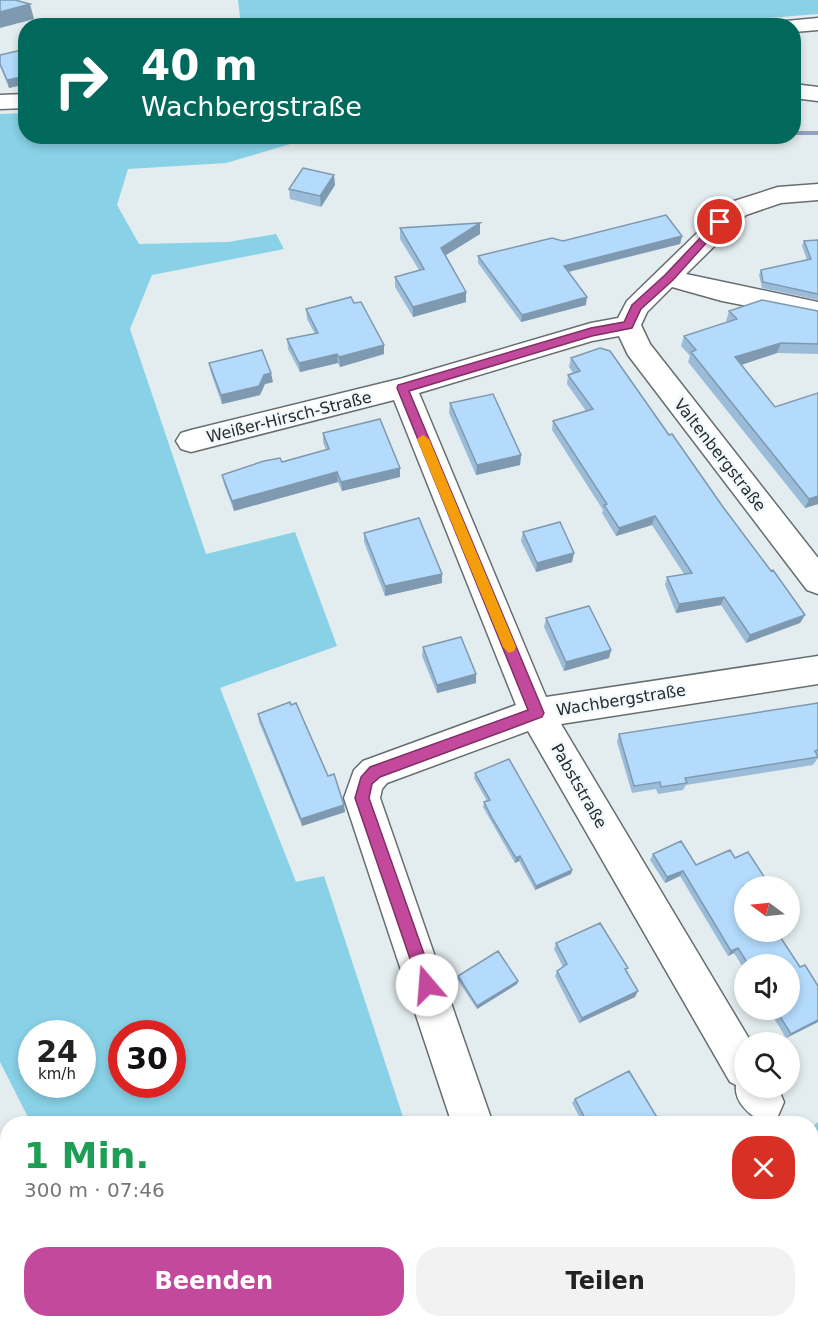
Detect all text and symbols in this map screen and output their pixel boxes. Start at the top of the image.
text: 40 m [141,41,258,90]
icon: right [42,42,120,120]
text: Wachbergstraße [141,91,362,122]
pin [694,196,745,247]
icon: arrive [703,205,736,238]
street label: Weißer-Hirsch-Straße [205,387,373,447]
street label: Valtenbergstraße [670,395,770,515]
street label: Wachbergstraße [555,680,687,720]
street label: Pabststraße [547,740,611,832]
north arrow [734,876,800,942]
map controls [734,876,800,1098]
position arrow [395,953,459,1017]
button: sound [734,954,800,1020]
speed limit sign: 30 [108,1020,186,1098]
button: search [734,1032,800,1098]
text: 24 [36,1034,78,1069]
text: km/h [38,1065,76,1083]
text: 1 Min. [24,1135,149,1176]
button: close [732,1136,795,1199]
text: 300 m · 07:46 [24,1178,165,1202]
button: Beenden [24,1247,404,1316]
button: Teilen [416,1247,795,1316]

